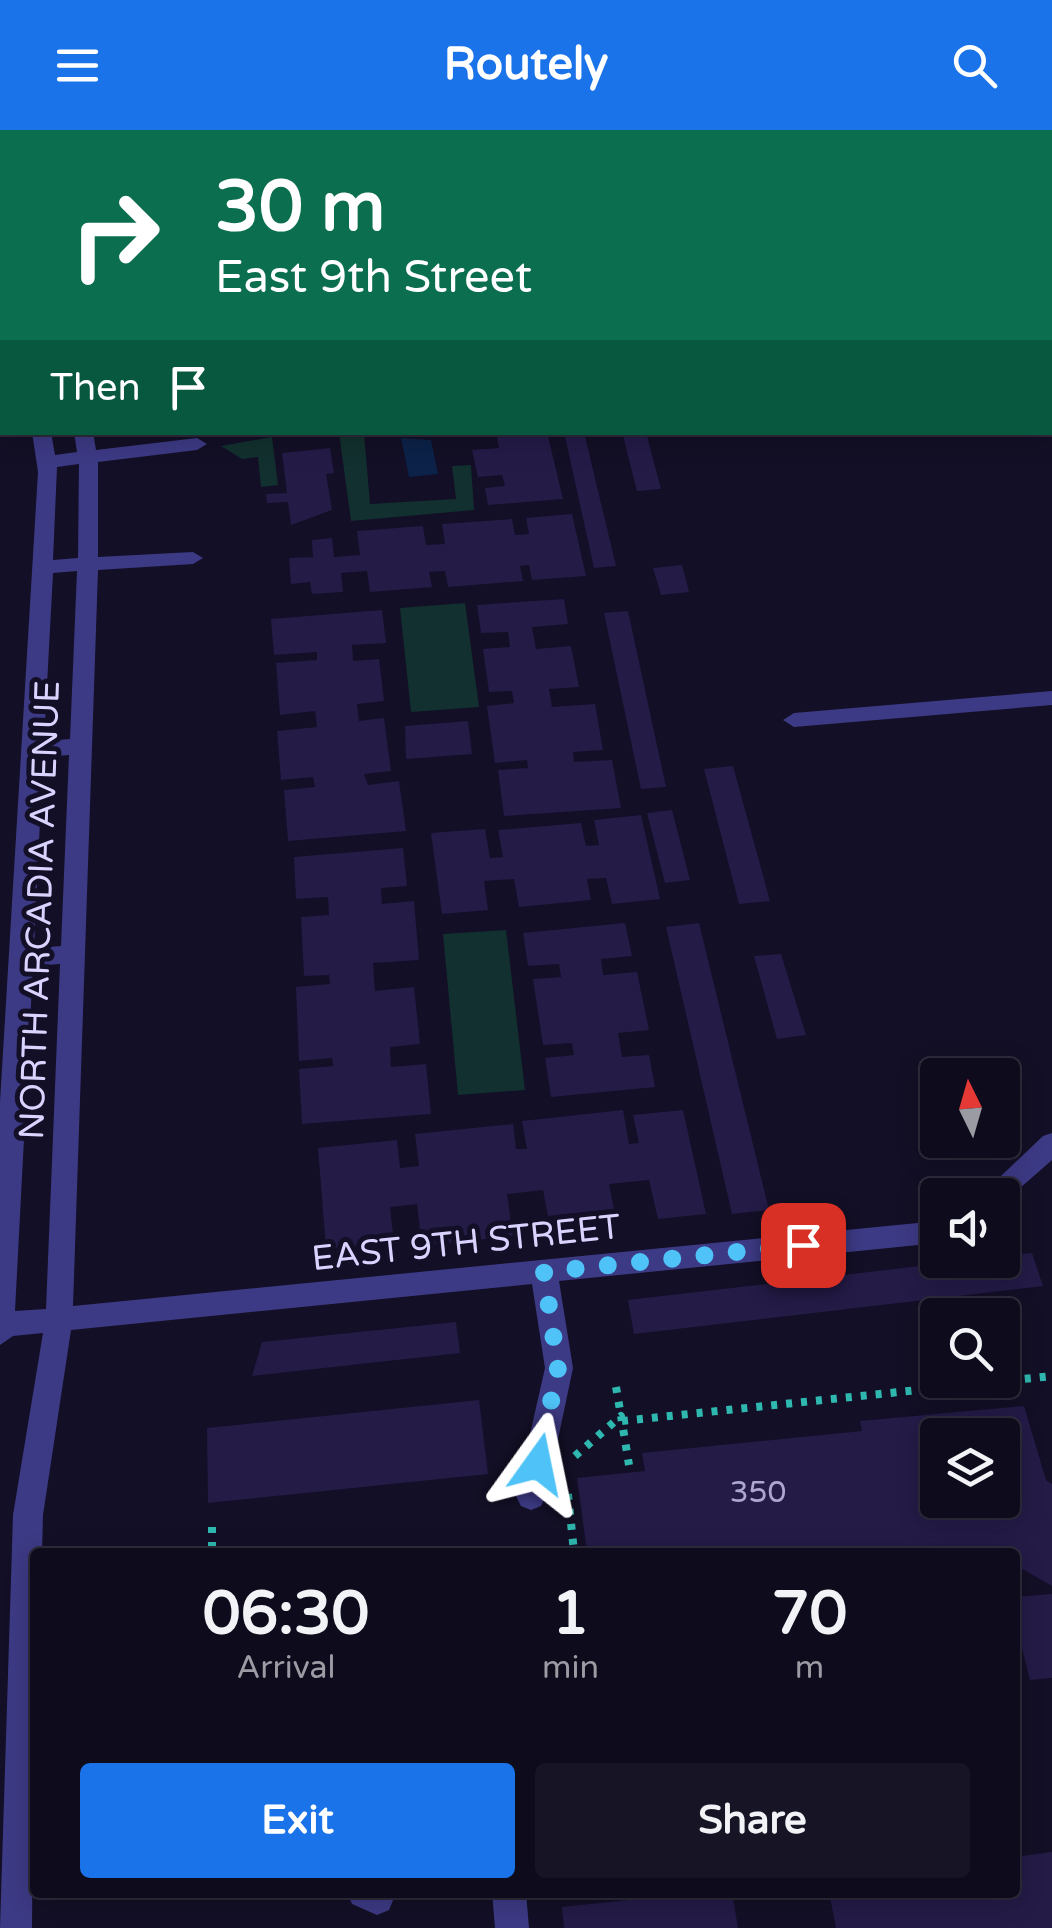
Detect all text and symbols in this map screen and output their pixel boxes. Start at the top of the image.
icon: menu [50,38,105,93]
text: Routely [444,38,608,92]
icon: search [947,38,1002,93]
text: 30 m [215,166,385,250]
icon: right [50,170,180,300]
text: East 9th Street [215,251,532,305]
icon: arrive [161,360,216,415]
text: Then [50,365,141,411]
street label: NORTH ARCADIA AVENUE [11,680,69,1140]
north arrow [920,1058,1020,1158]
map controls [920,1058,1020,1518]
button: sound [920,1178,1020,1278]
pin [761,1203,846,1288]
street label: EAST 9TH STREET [310,1206,623,1280]
icon: arrive [776,1218,831,1273]
button: search [920,1298,1020,1398]
position arrow [486,1412,590,1516]
button: layers [920,1418,1020,1518]
house number: 350 [730,1474,786,1511]
text: 06:30 [203,1578,369,1650]
text: 1 [552,1578,589,1650]
text: 70 [772,1578,847,1650]
text: Arrival [237,1649,335,1687]
text: min [542,1649,599,1687]
text: m [795,1649,824,1687]
button: Exit [80,1763,515,1878]
button: Share [535,1763,970,1878]

